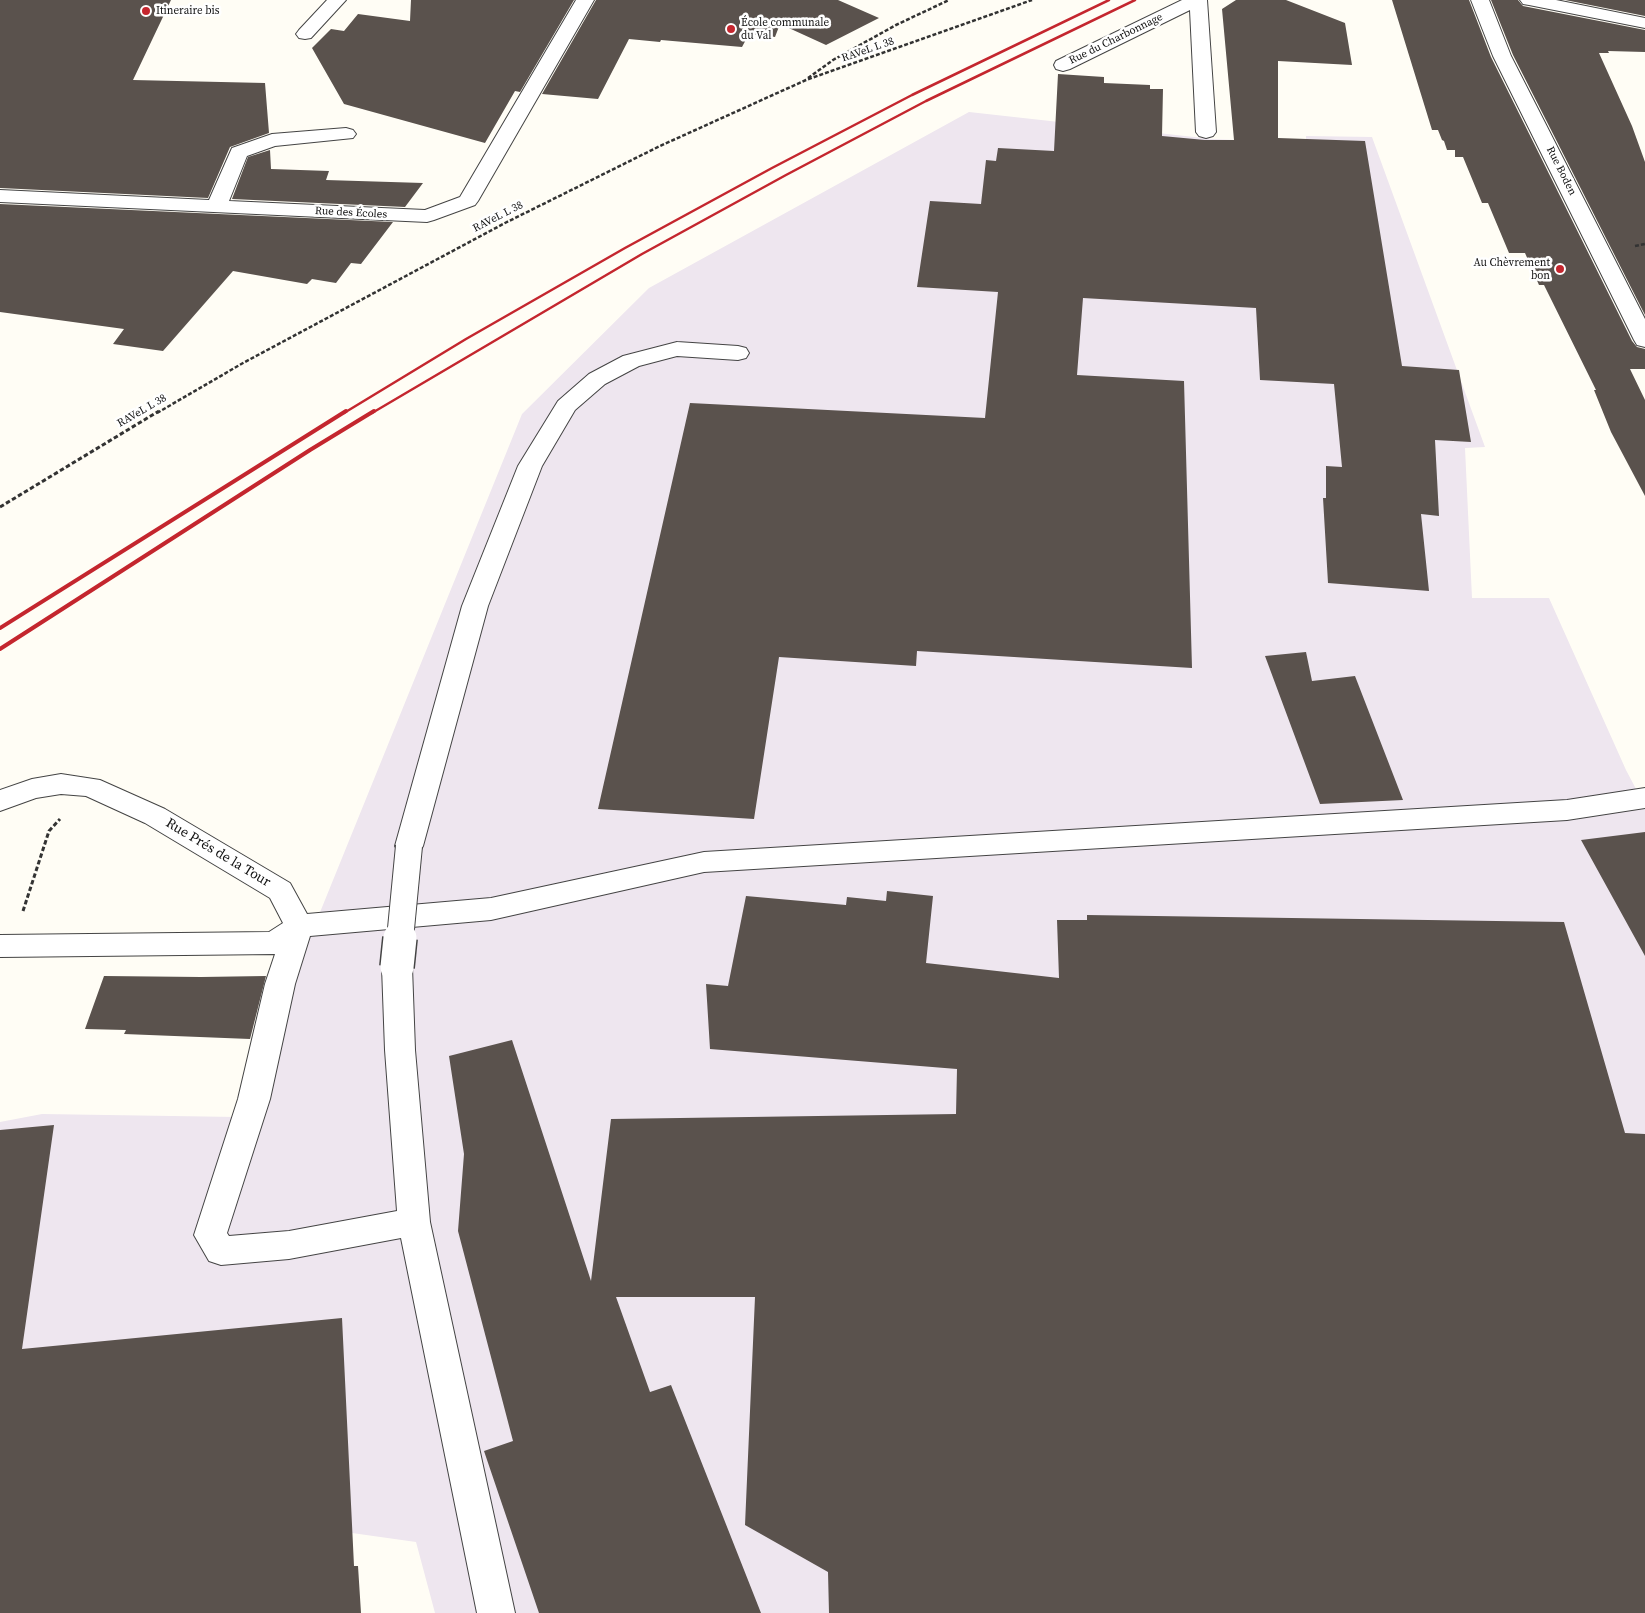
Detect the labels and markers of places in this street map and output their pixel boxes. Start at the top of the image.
place label: Itineraire bis [156,4,220,18]
marker: Itineraire bis [140,5,152,17]
place label: École communale du Val [741,16,829,42]
marker: École communale du Val [725,23,737,35]
place label: Au Chèvrement bon [1473,256,1550,282]
marker: Au Chèvrement bon [1554,263,1566,275]

